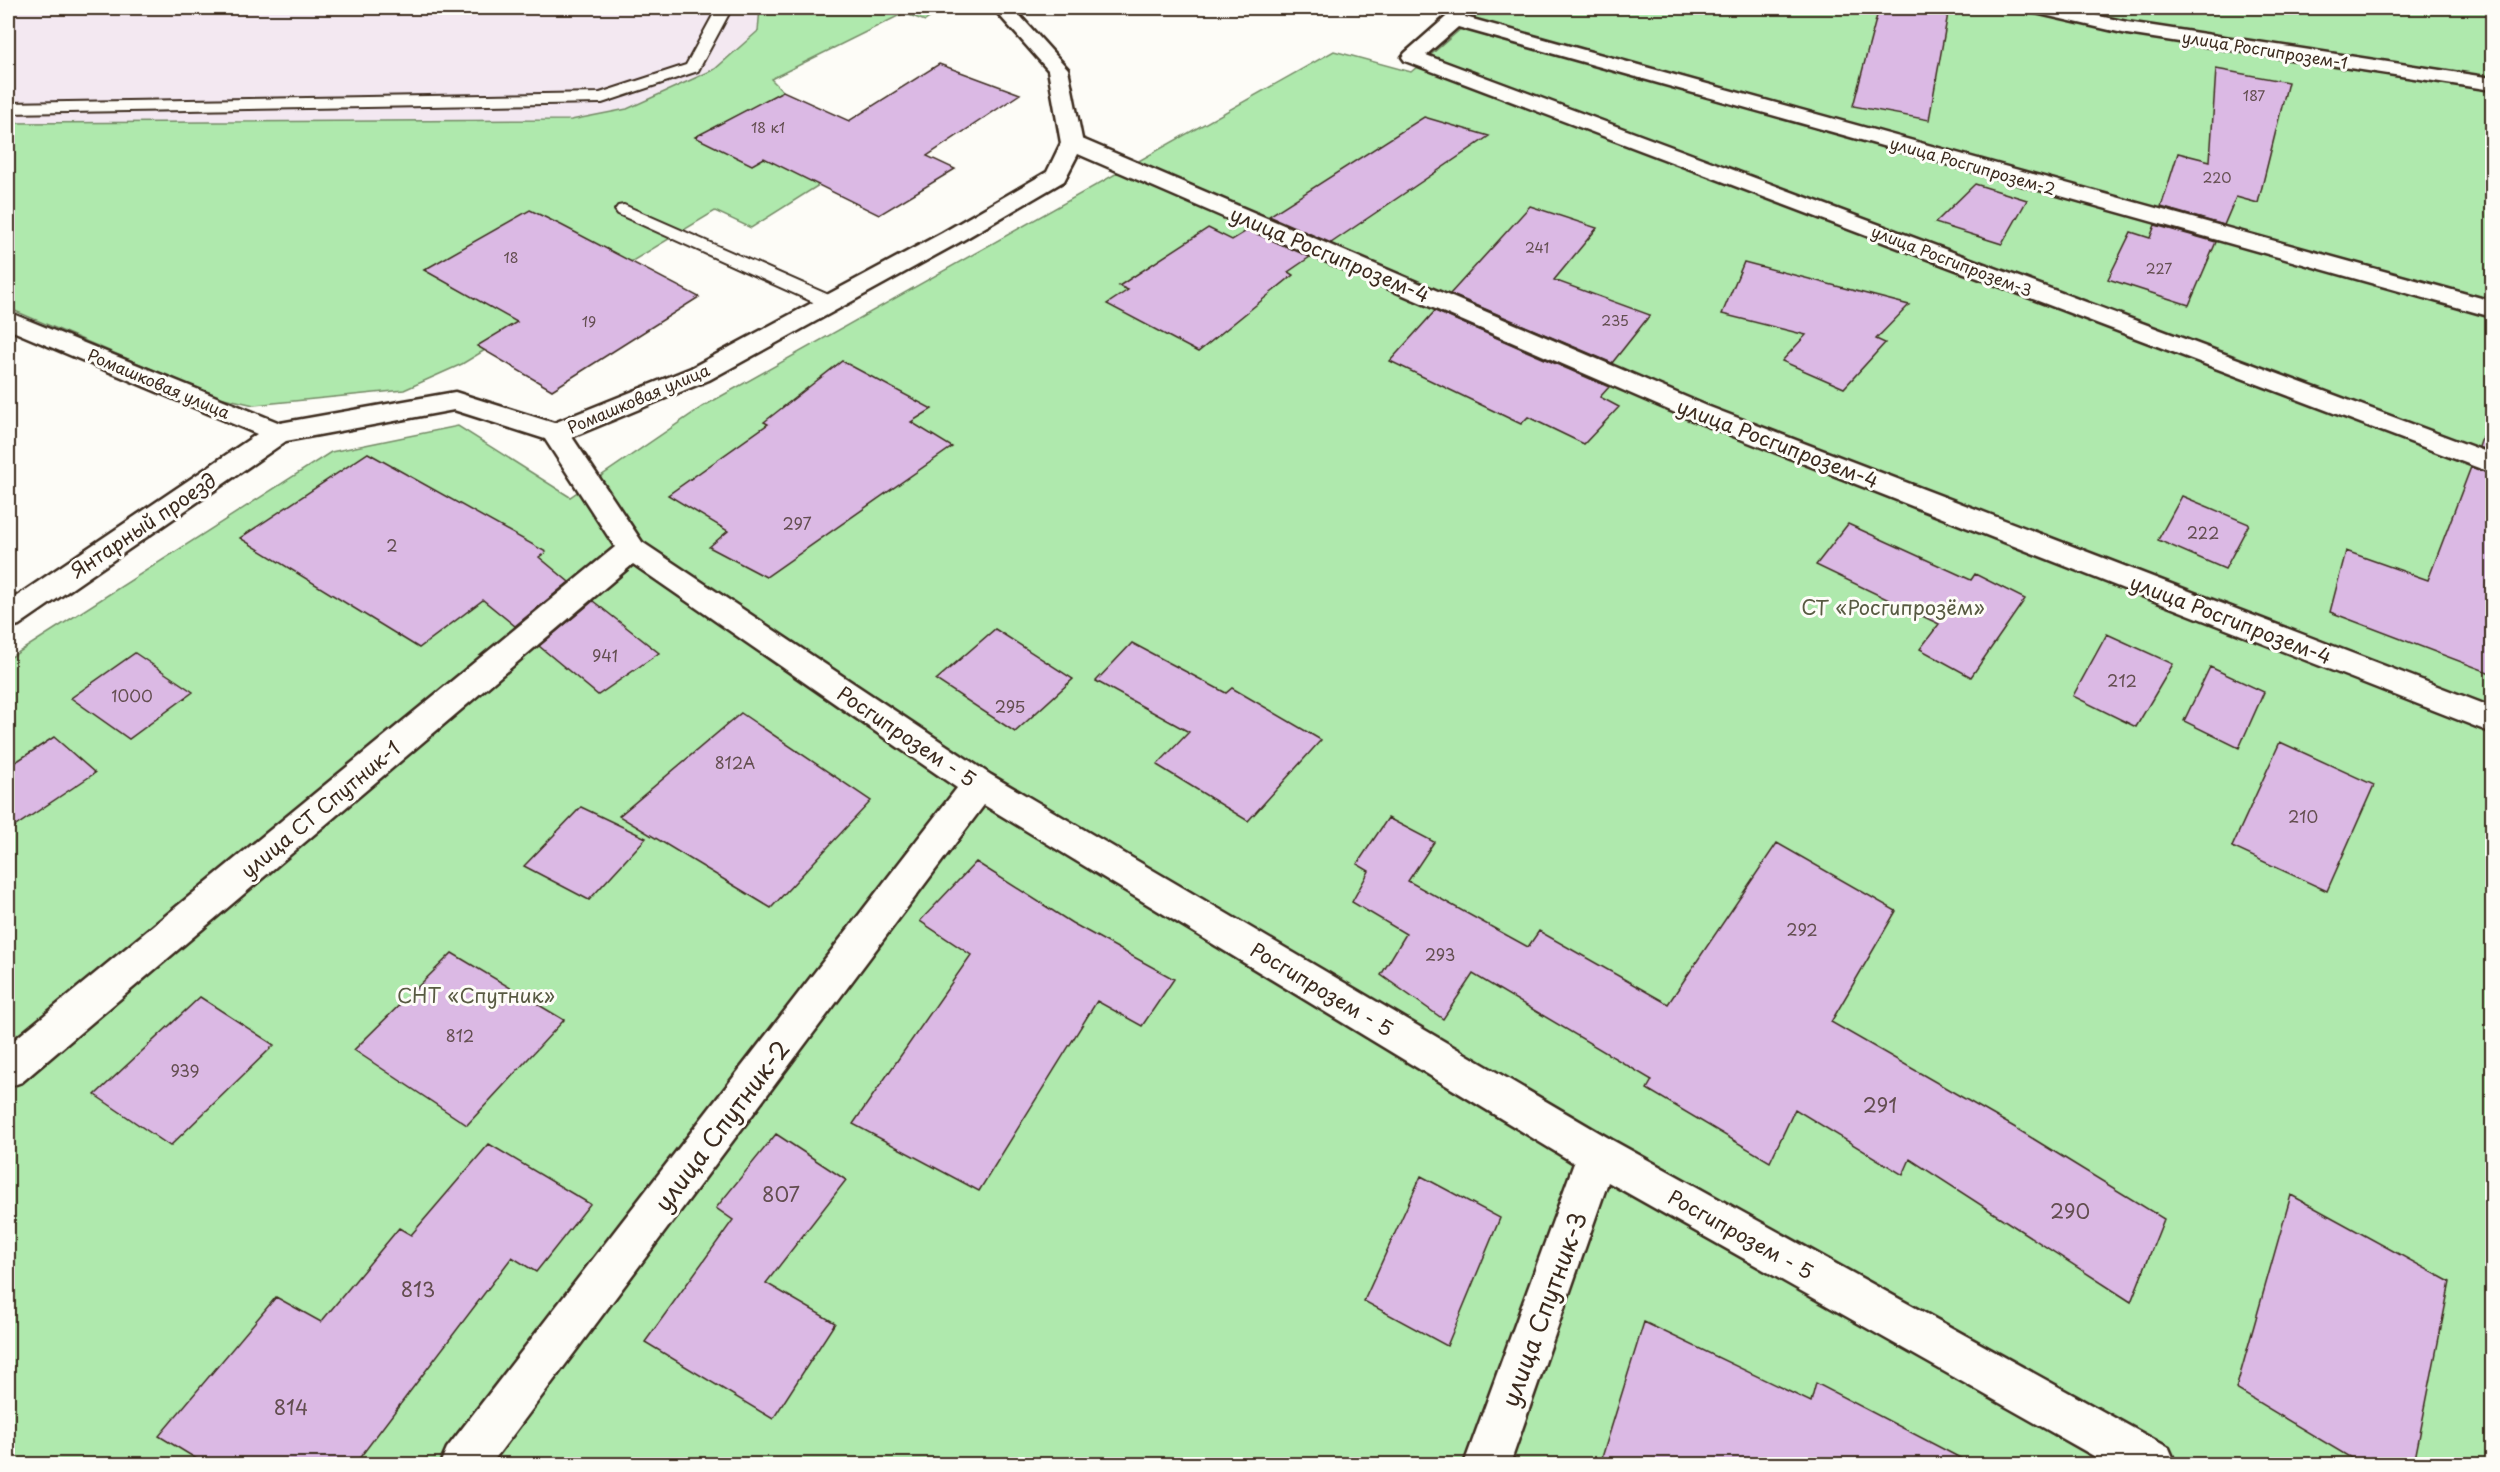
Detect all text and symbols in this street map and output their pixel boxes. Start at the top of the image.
street label: улица Росгипрозем-1 [2180,24,2350,74]
house number: 187 [2243,85,2265,106]
house number: 18 к1 [751,117,785,138]
street label: улица Росгипрозем-2 [1887,130,2059,200]
house number: 220 [2203,167,2231,188]
street label: улица Росгипрозем-4 [1226,198,1434,310]
street label: улица Росгипрозем-3 [1868,218,2036,302]
house number: 241 [1525,237,1549,258]
house number: 18 [503,247,519,268]
house number: 227 [2146,258,2172,279]
house number: 235 [1601,310,1629,331]
house number: 19 [582,311,596,332]
street label: Ромашковая улица [84,342,234,424]
street label: Ромашковая улица [563,357,713,439]
street label: улица Росгипрозем-4 [1673,391,1883,495]
street label: Янтарный проезд [64,465,222,585]
house number: 297 [782,511,812,535]
house number: 222 [2187,520,2219,544]
house number: 2 [386,533,398,557]
street label: улица Росгипрозем-4 [2126,567,2336,671]
park label: СТ «Росгипрозём» [1801,592,1985,622]
house number: 941 [592,643,618,667]
house number: 212 [2107,668,2137,692]
street label: Росгипрозем - 5 [832,678,982,794]
house number: 1000 [111,683,153,707]
house number: 295 [995,694,1025,718]
street label: улица СТ Спутник-1 [234,733,406,885]
house number: 812А [715,750,755,774]
house number: 210 [2288,804,2318,828]
house number: 292 [1786,917,1818,941]
street label: Росгипрозем - 5 [1245,934,1399,1044]
house number: 293 [1425,942,1455,966]
park label: СНТ «Спутник» [397,980,555,1010]
house number: 812 [446,1023,474,1047]
street label: улица Спутник-2 [645,1032,797,1218]
house number: 939 [170,1058,200,1082]
house number: 291 [1863,1090,1897,1120]
house number: 807 [762,1179,800,1209]
street label: Росгипрозем - 5 [1663,1182,1819,1286]
house number: 290 [2050,1196,2090,1226]
street label: улица Спутник-3 [1491,1206,1595,1412]
house number: 813 [401,1274,435,1304]
house number: 814 [274,1392,308,1422]

